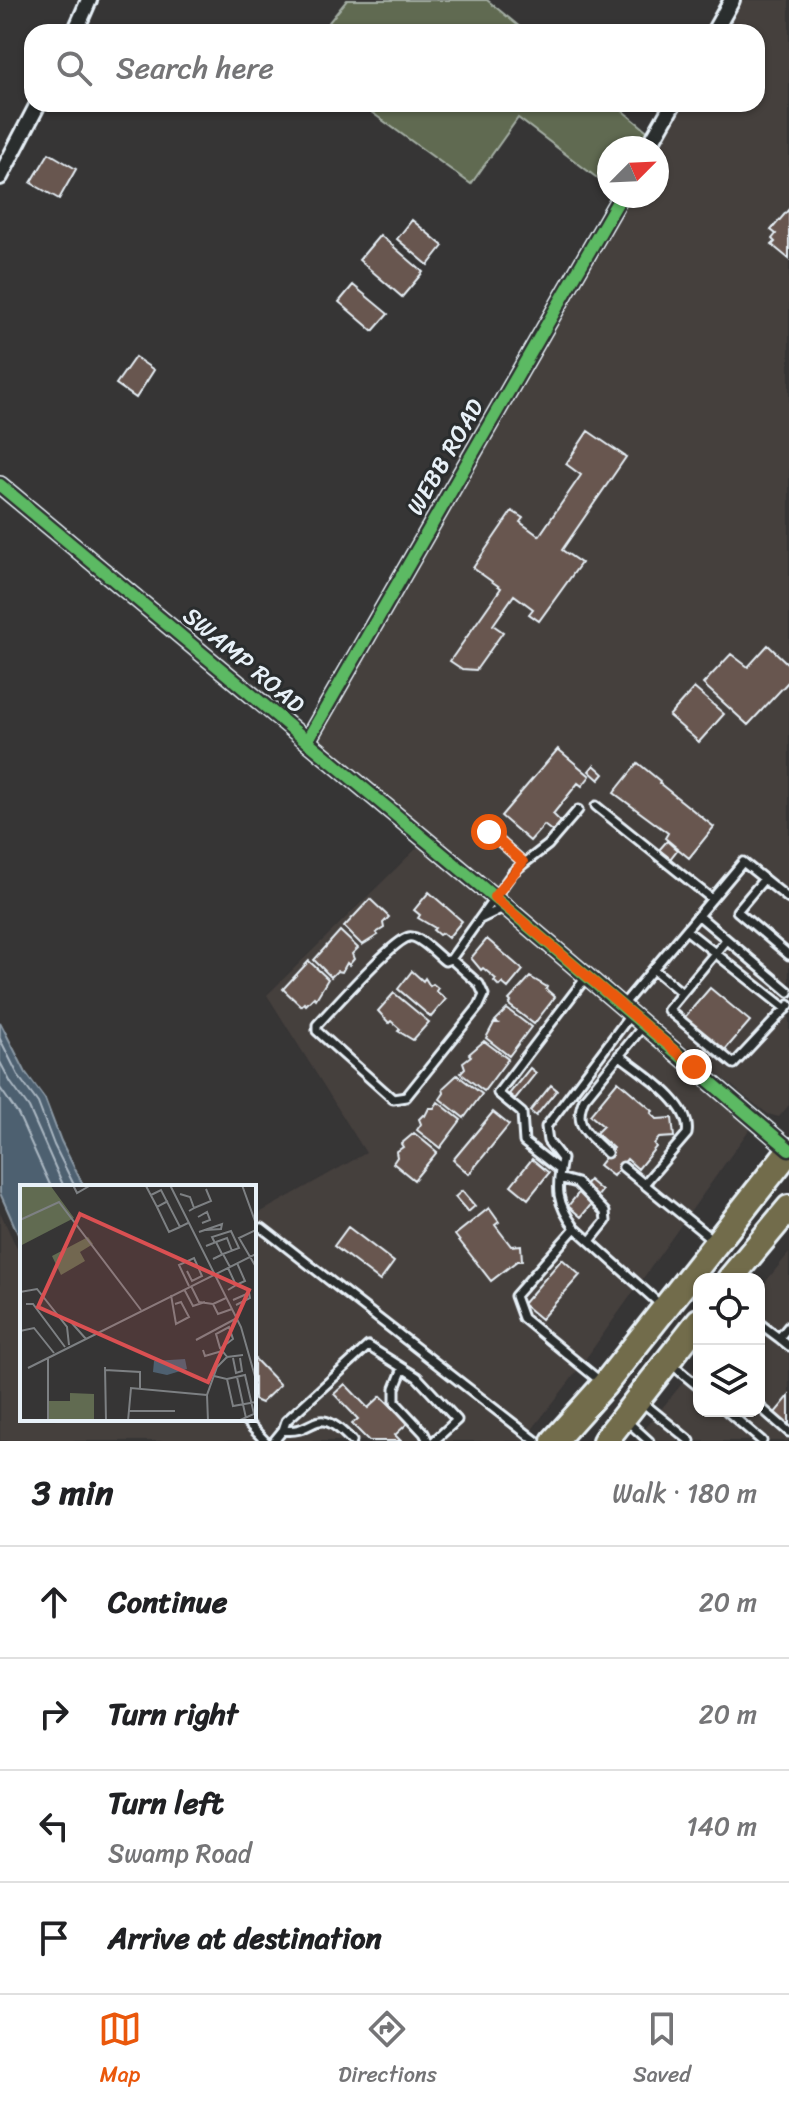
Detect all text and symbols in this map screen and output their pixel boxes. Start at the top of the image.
search box [24,24,765,112]
text: Search here [116,41,274,95]
icon: search [52,46,96,90]
north arrow [597,136,669,208]
street label: WEBB ROAD [395,390,496,523]
street label: SWAMP ROAD [173,596,315,724]
route start [471,814,507,850]
route end [676,1049,712,1085]
inset map [20,1185,256,1421]
map controls [693,1273,765,1417]
button: locate [693,1273,765,1345]
button: layers [693,1345,765,1417]
text: 3 min [32,1463,113,1523]
text: Walk · 180 m [612,1470,757,1516]
text: Continue [108,1575,227,1629]
text: 20 m [699,1579,757,1625]
icon: ahead [32,1580,76,1624]
text: Turn right [108,1687,238,1741]
text: 20 m [699,1691,757,1737]
icon: right [32,1692,76,1736]
text: Turn left [108,1776,224,1830]
text: 140 m [686,1803,757,1849]
icon: left [32,1804,76,1848]
text: Swamp Road [108,1830,252,1876]
text: Arrive at destination [108,1911,382,1965]
icon: arrive [32,1916,76,1960]
tab: Map [98,2007,142,2094]
tab: Directions [338,2007,437,2094]
tab: Saved [633,2007,691,2094]

